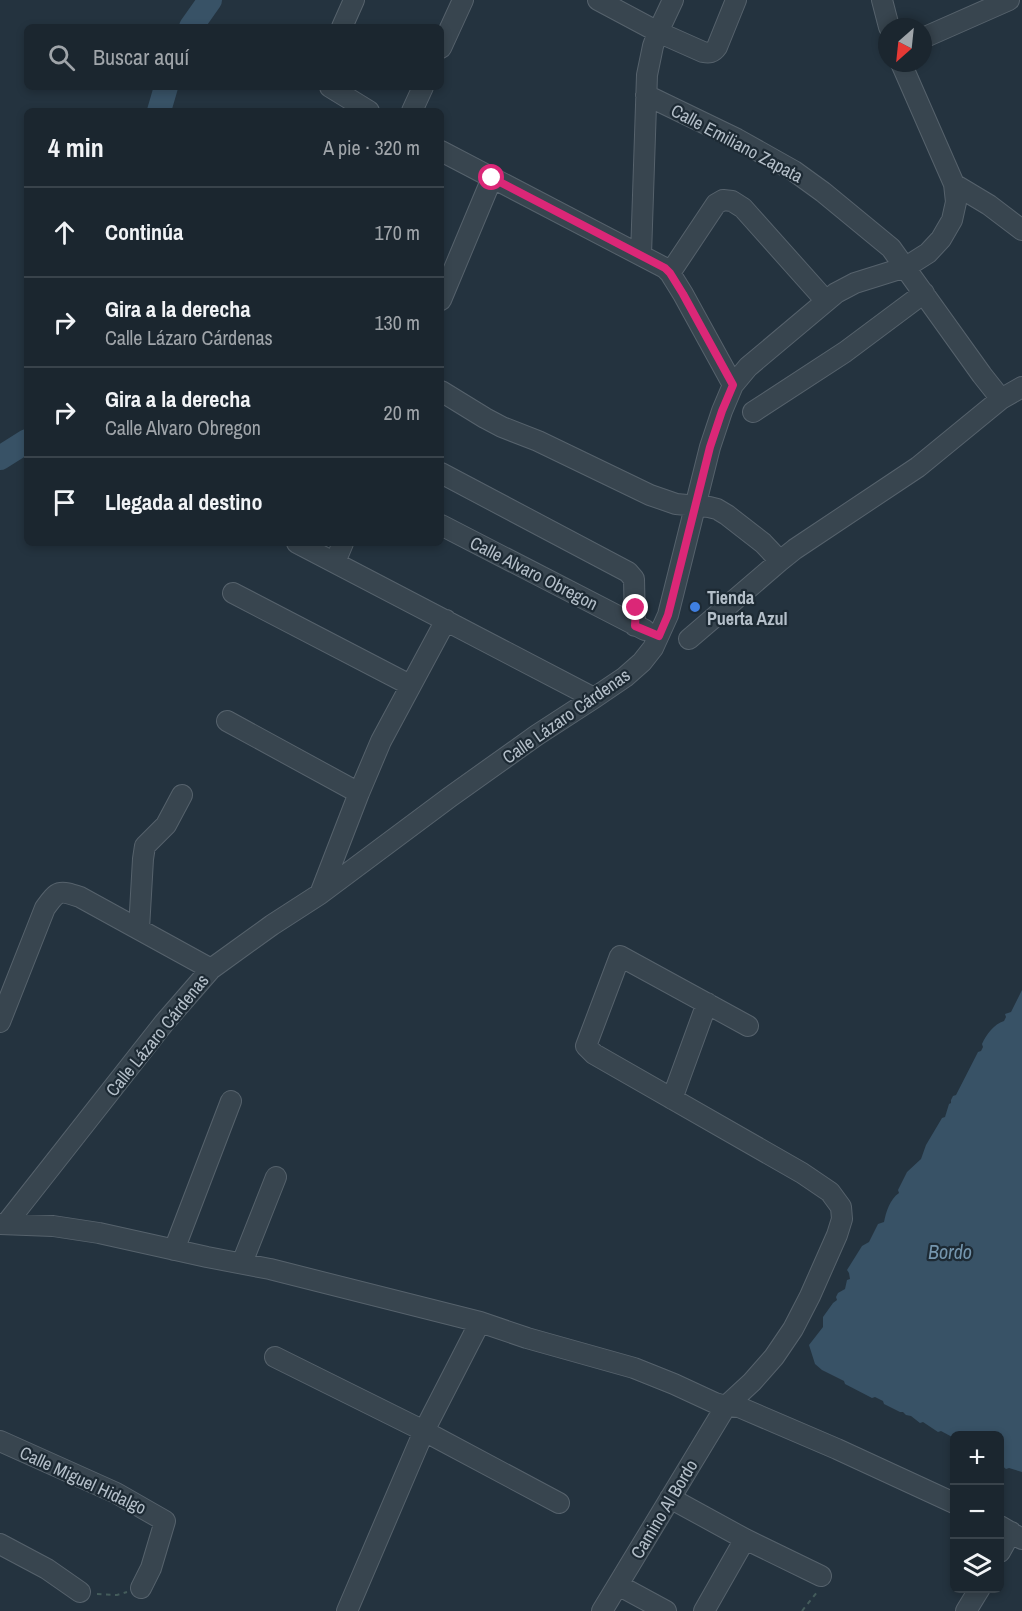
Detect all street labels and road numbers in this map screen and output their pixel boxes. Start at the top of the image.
street label: Calle Emiliano Zapata [667,98,807,188]
street label: Calle Alvaro Obregon [466,530,602,616]
street label: Calle Lázaro Cárdenas [497,662,635,770]
street label: Calle Lázaro Cárdenas [100,968,214,1102]
street label: Calle Miguel Hidalgo [16,1440,150,1520]
street label: Camino Al Bordo [625,1455,703,1563]

